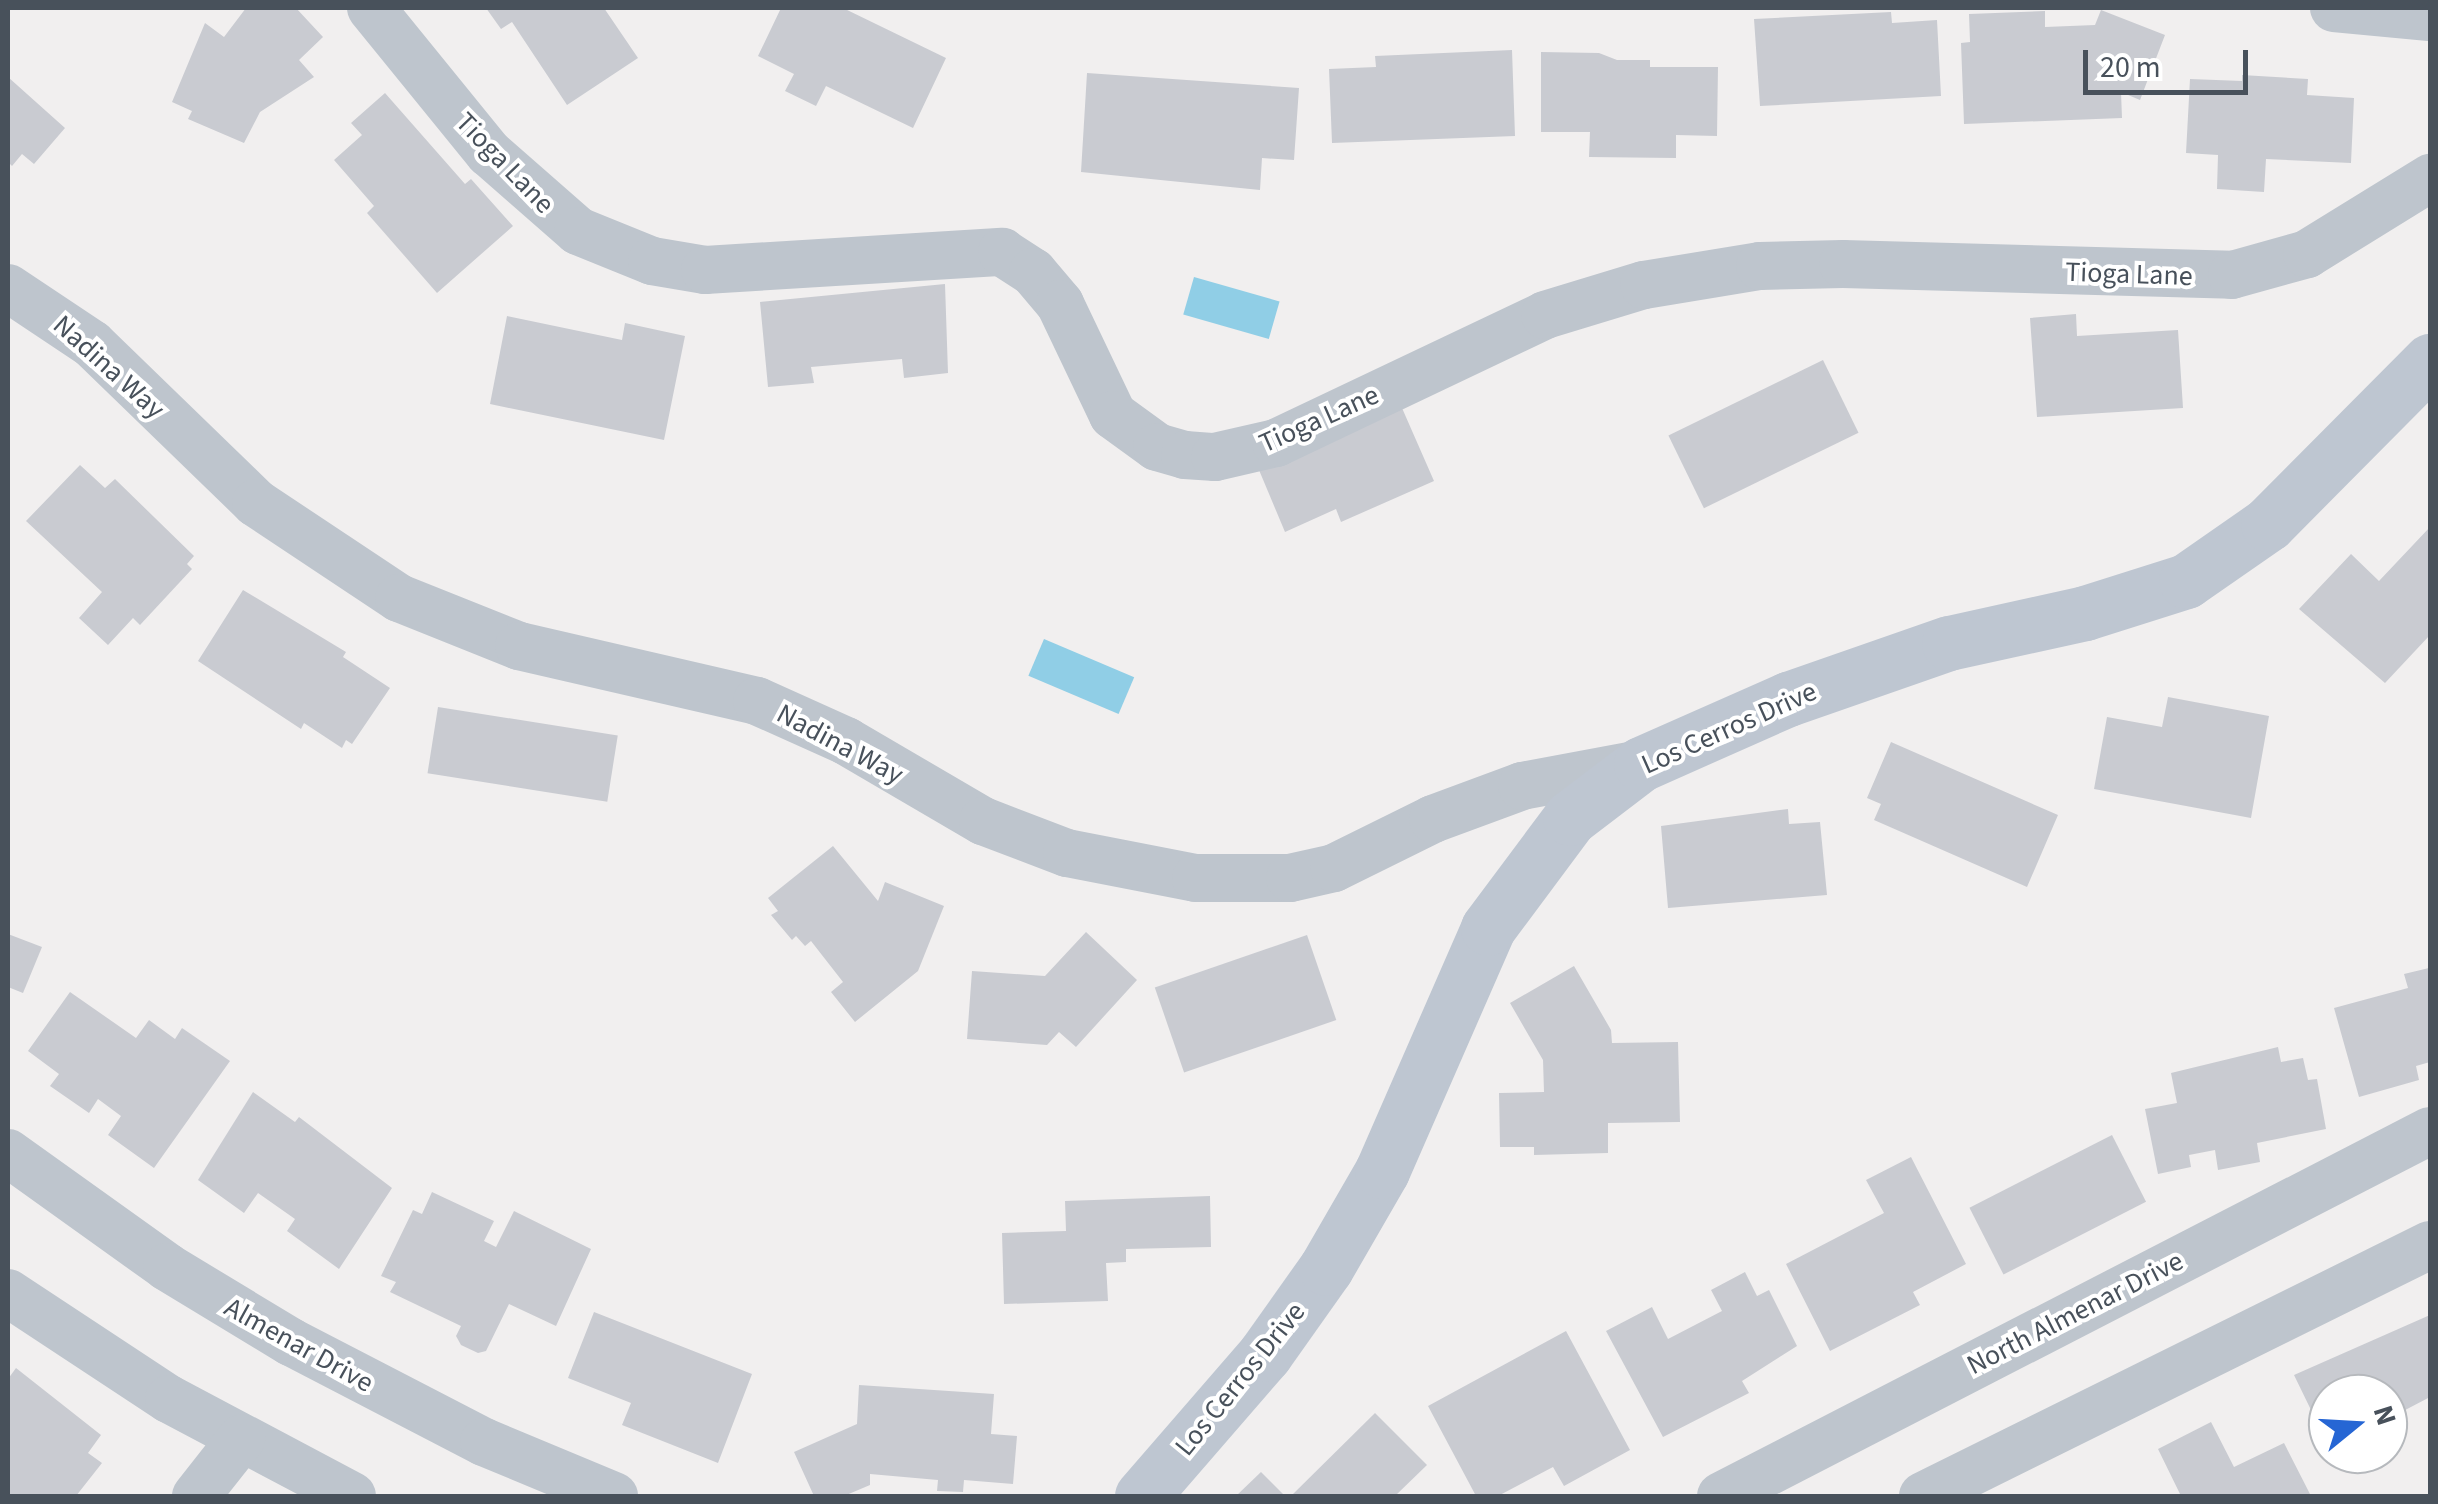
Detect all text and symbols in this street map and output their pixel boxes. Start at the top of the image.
scale bar [2088,30,2253,92]
text: 20 m [2100,46,2161,89]
street label: Tioga Lane [449,106,561,220]
street label: Tioga Lane [2065,255,2193,293]
street label: Nadina Way [46,308,172,426]
street label: Tioga Lane [1254,378,1384,460]
street label: Los Cerros Drive [1636,674,1822,782]
street label: Nadina Way [771,697,909,791]
street label: North Almenar Drive [1961,1244,2189,1382]
street label: Almenar Drive [219,1290,379,1400]
street label: Los Cerros Drive [1168,1295,1312,1463]
north arrow [2308,1374,2408,1474]
text: N [2363,1400,2407,1430]

